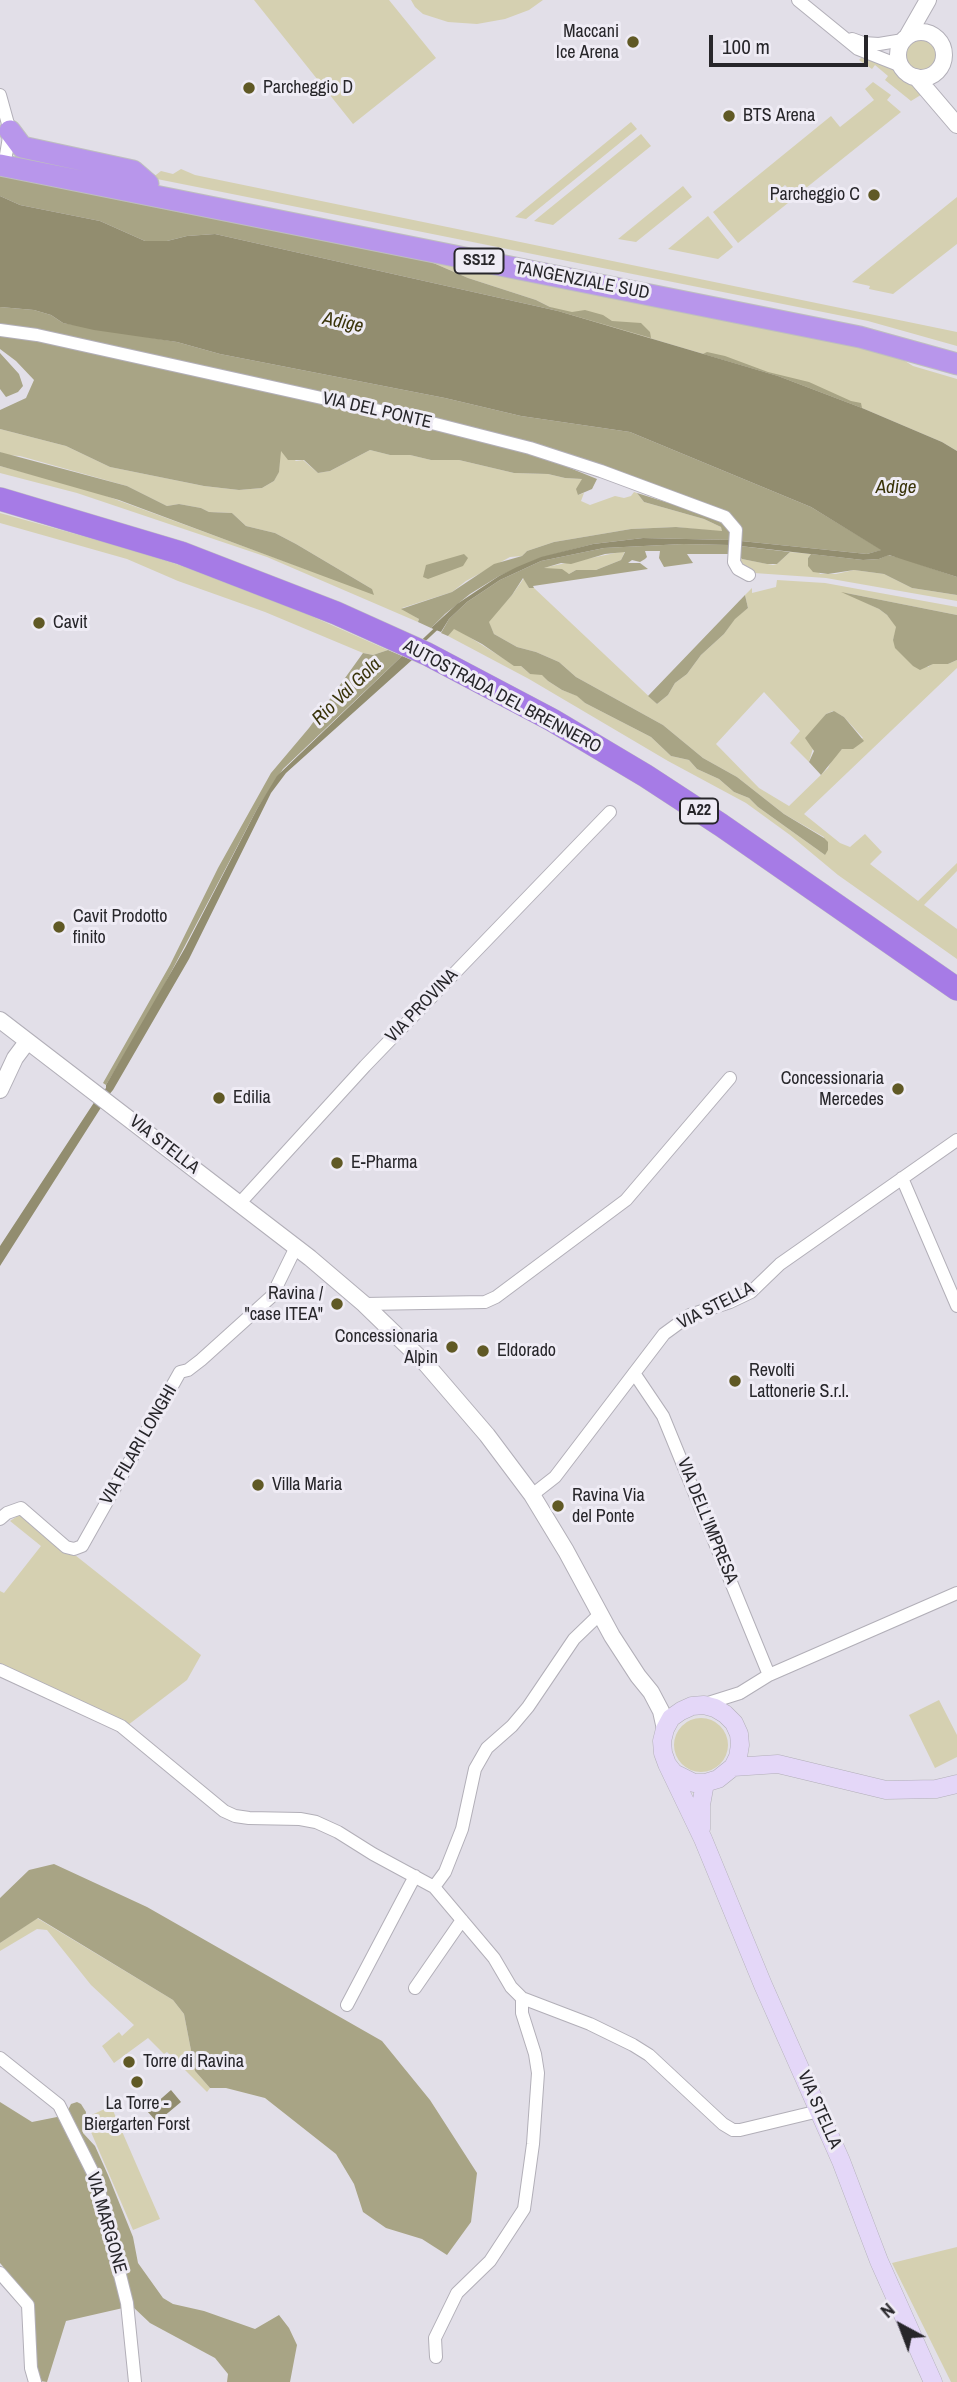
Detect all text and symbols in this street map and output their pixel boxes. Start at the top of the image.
place label: Maccani Ice Arena [556,21,619,64]
scale bar [712,21,871,65]
text: 100 m [722,32,770,61]
marker: Maccani Ice Arena [625,34,641,50]
place label: Parcheggio D [263,77,353,99]
marker: Parcheggio D [241,80,257,96]
place label: BTS Arena [743,105,815,127]
marker: BTS Arena [721,108,737,124]
place label: Parcheggio C [770,184,860,206]
marker: Parcheggio C [866,187,882,203]
road number: SS12 [454,248,504,274]
street label: TANGENZIALE SUD [513,257,651,305]
water label: Adige [321,308,365,338]
street label: VIA DEL PONTE [320,388,434,434]
water label: Adige [876,477,916,499]
place label: Cavit [53,612,87,634]
marker: Cavit [31,615,47,631]
street label: AUTOSTRADA DEL BRENNERO [399,636,605,758]
water label: Rio Val Gola [308,654,386,730]
road number: A22 [680,798,718,824]
place label: Cavit Prodotto finito [73,906,167,948]
marker: Cavit Prodotto finito [51,919,67,935]
street label: VIA PROVINA [381,965,463,1047]
place label: Concessionaria Mercedes [781,1068,884,1110]
marker: Concessionaria Mercedes [890,1081,906,1097]
place label: Edilia [233,1087,271,1109]
marker: Edilia [211,1090,227,1106]
street label: VIA STELLA [125,1111,203,1179]
place label: E-Pharma [351,1152,417,1174]
marker: E-Pharma [329,1155,345,1171]
street label: VIA STELLA [674,1278,758,1334]
place label: Ravina / "case ITEA" [244,1283,323,1326]
marker: Ravina / "case ITEA" [329,1296,345,1312]
place label: Concessionaria Alpin [335,1326,438,1368]
marker: Concessionaria Alpin [444,1339,460,1355]
place label: Eldorado [497,1340,556,1362]
marker: Eldorado [475,1343,491,1359]
place label: Revolti Lattonerie S.r.l. [749,1360,849,1402]
marker: Revolti Lattonerie S.r.l. [727,1373,743,1389]
street label: VIA FILARI LONGHI [96,1381,182,1509]
street label: VIA DELL'IMPRESA [672,1455,742,1587]
place label: Villa Maria [272,1474,342,1496]
marker: Villa Maria [250,1477,266,1493]
place label: Ravina Via del Ponte [572,1485,645,1528]
marker: Ravina Via del Ponte [550,1498,566,1514]
place label: Torre di Ravina [143,2051,244,2073]
marker: Torre di Ravina [121,2054,137,2070]
street label: VIA STELLA [792,2068,846,2152]
marker: La Torre - Biergarten Forst [129,2074,145,2090]
place label: La Torre - Biergarten Forst [84,2093,190,2136]
street label: VIA MARGONE [81,2170,131,2276]
north arrow [866,2291,936,2361]
text: N [874,2297,900,2324]

